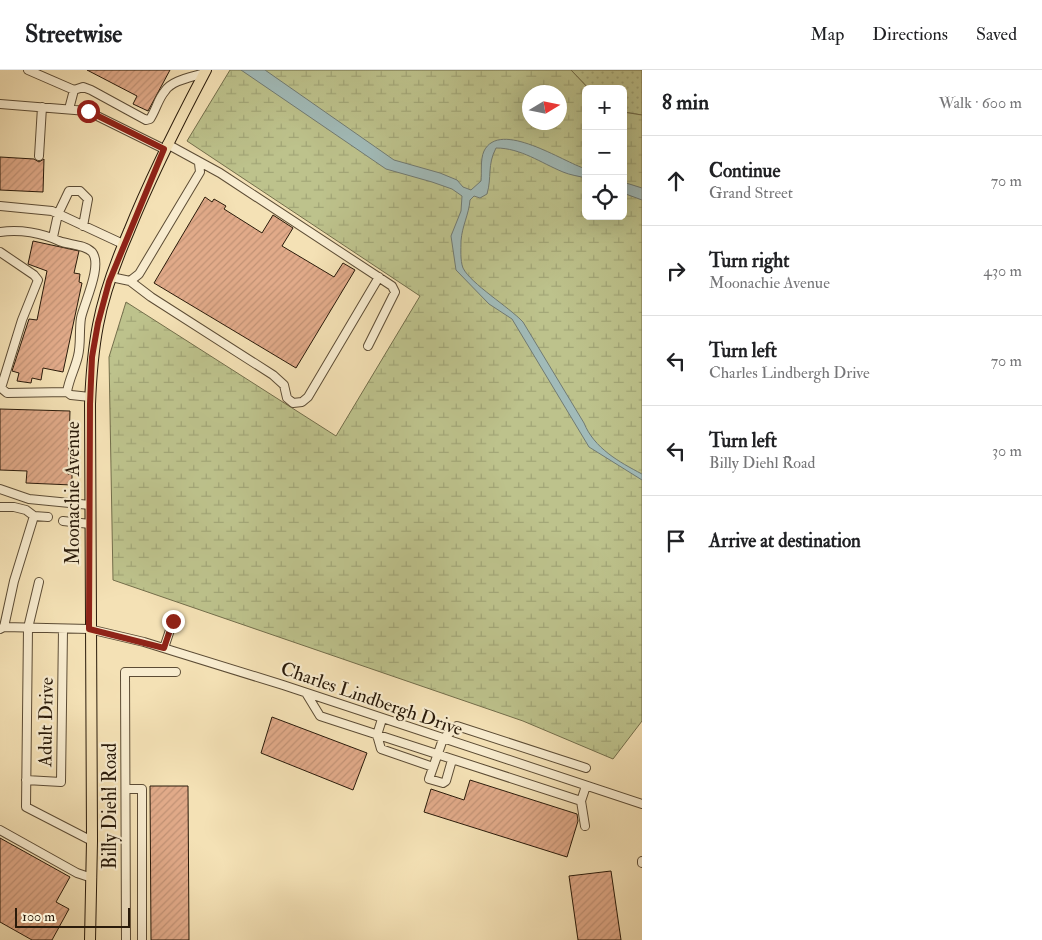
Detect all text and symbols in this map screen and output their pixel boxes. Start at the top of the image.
text: Streetwise [25,19,122,50]
text: Map [811,23,844,46]
text: Directions [872,23,948,46]
text: Saved [976,23,1017,46]
north arrow [522,85,567,130]
map controls [582,85,627,220]
button: + [582,85,627,130]
text: 8 min [662,89,709,116]
text: Walk · 600 m [939,93,1022,113]
route start [77,100,100,123]
button: − [582,130,627,175]
text: Continue [709,159,780,183]
icon: ahead [662,167,690,195]
text: 70 m [991,171,1022,191]
button: locate [582,175,627,220]
text: Grand Street [709,183,793,203]
text: Turn right [709,249,789,273]
icon: right [662,257,690,285]
text: 430 m [983,261,1022,281]
text: Moonachie Avenue [709,273,830,293]
text: Turn left [709,339,777,363]
icon: left [662,347,690,375]
text: 70 m [991,351,1022,371]
text: Charles Lindbergh Drive [709,363,870,383]
street label: Moonachie Avenue [61,421,85,565]
text: Turn left [709,429,777,453]
icon: left [662,437,690,465]
text: 30 m [992,441,1022,461]
text: Billy Diehl Road [709,453,815,473]
icon: arrive [662,527,690,555]
text: Arrive at destination [709,529,861,553]
route end [162,610,185,633]
street label: Charles Lindbergh Drive [278,657,466,741]
street label: Adult Drive [33,677,59,768]
street label: Billy Diehl Road [98,742,122,869]
scale bar [15,905,130,928]
text: 100 m [22,908,55,925]

